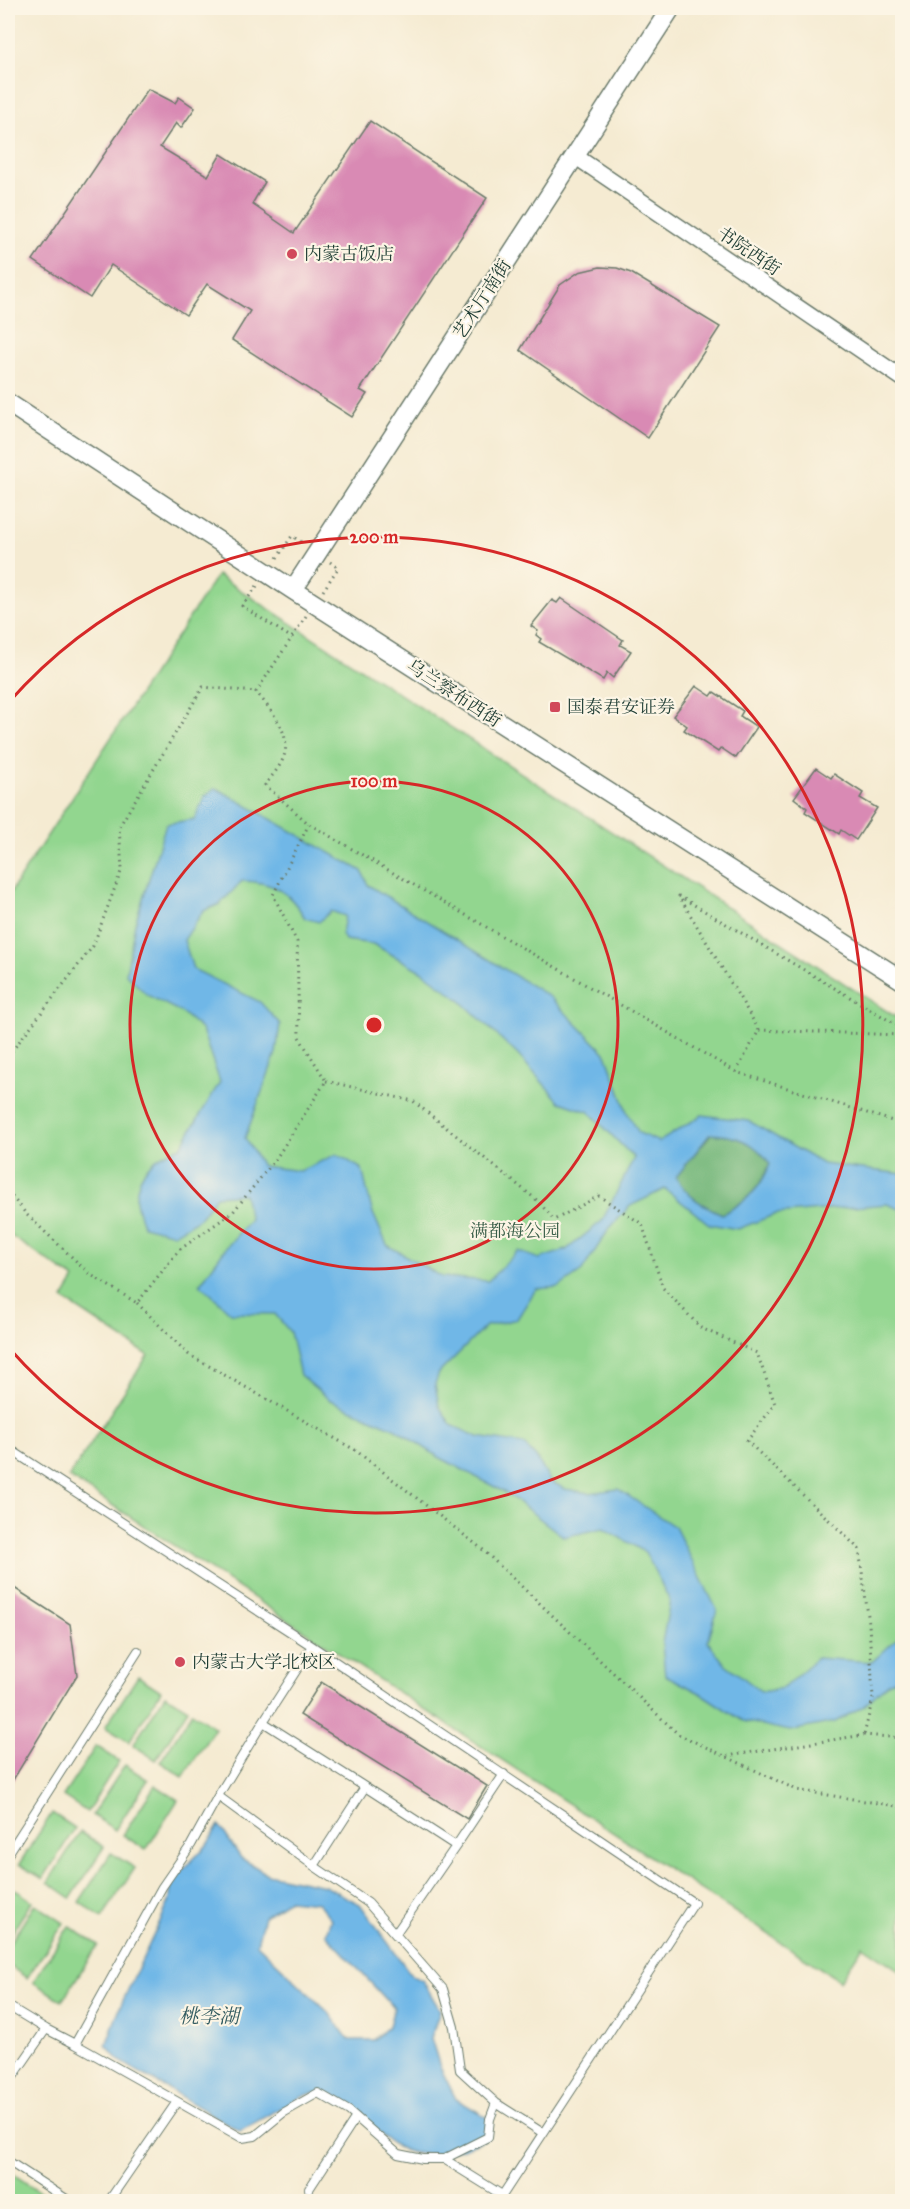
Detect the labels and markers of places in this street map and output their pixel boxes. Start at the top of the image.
place label: 内蒙古饭店 [304,243,394,265]
marker: 内蒙古饭店 [285,247,299,261]
place label: 国泰君安证券 [567,696,675,718]
marker: 国泰君安证券 [548,700,562,714]
centre of rings [364,1015,384,1035]
place label: 内蒙古大学北校区 [192,1651,336,1673]
marker: 内蒙古大学北校区 [173,1655,187,1669]

